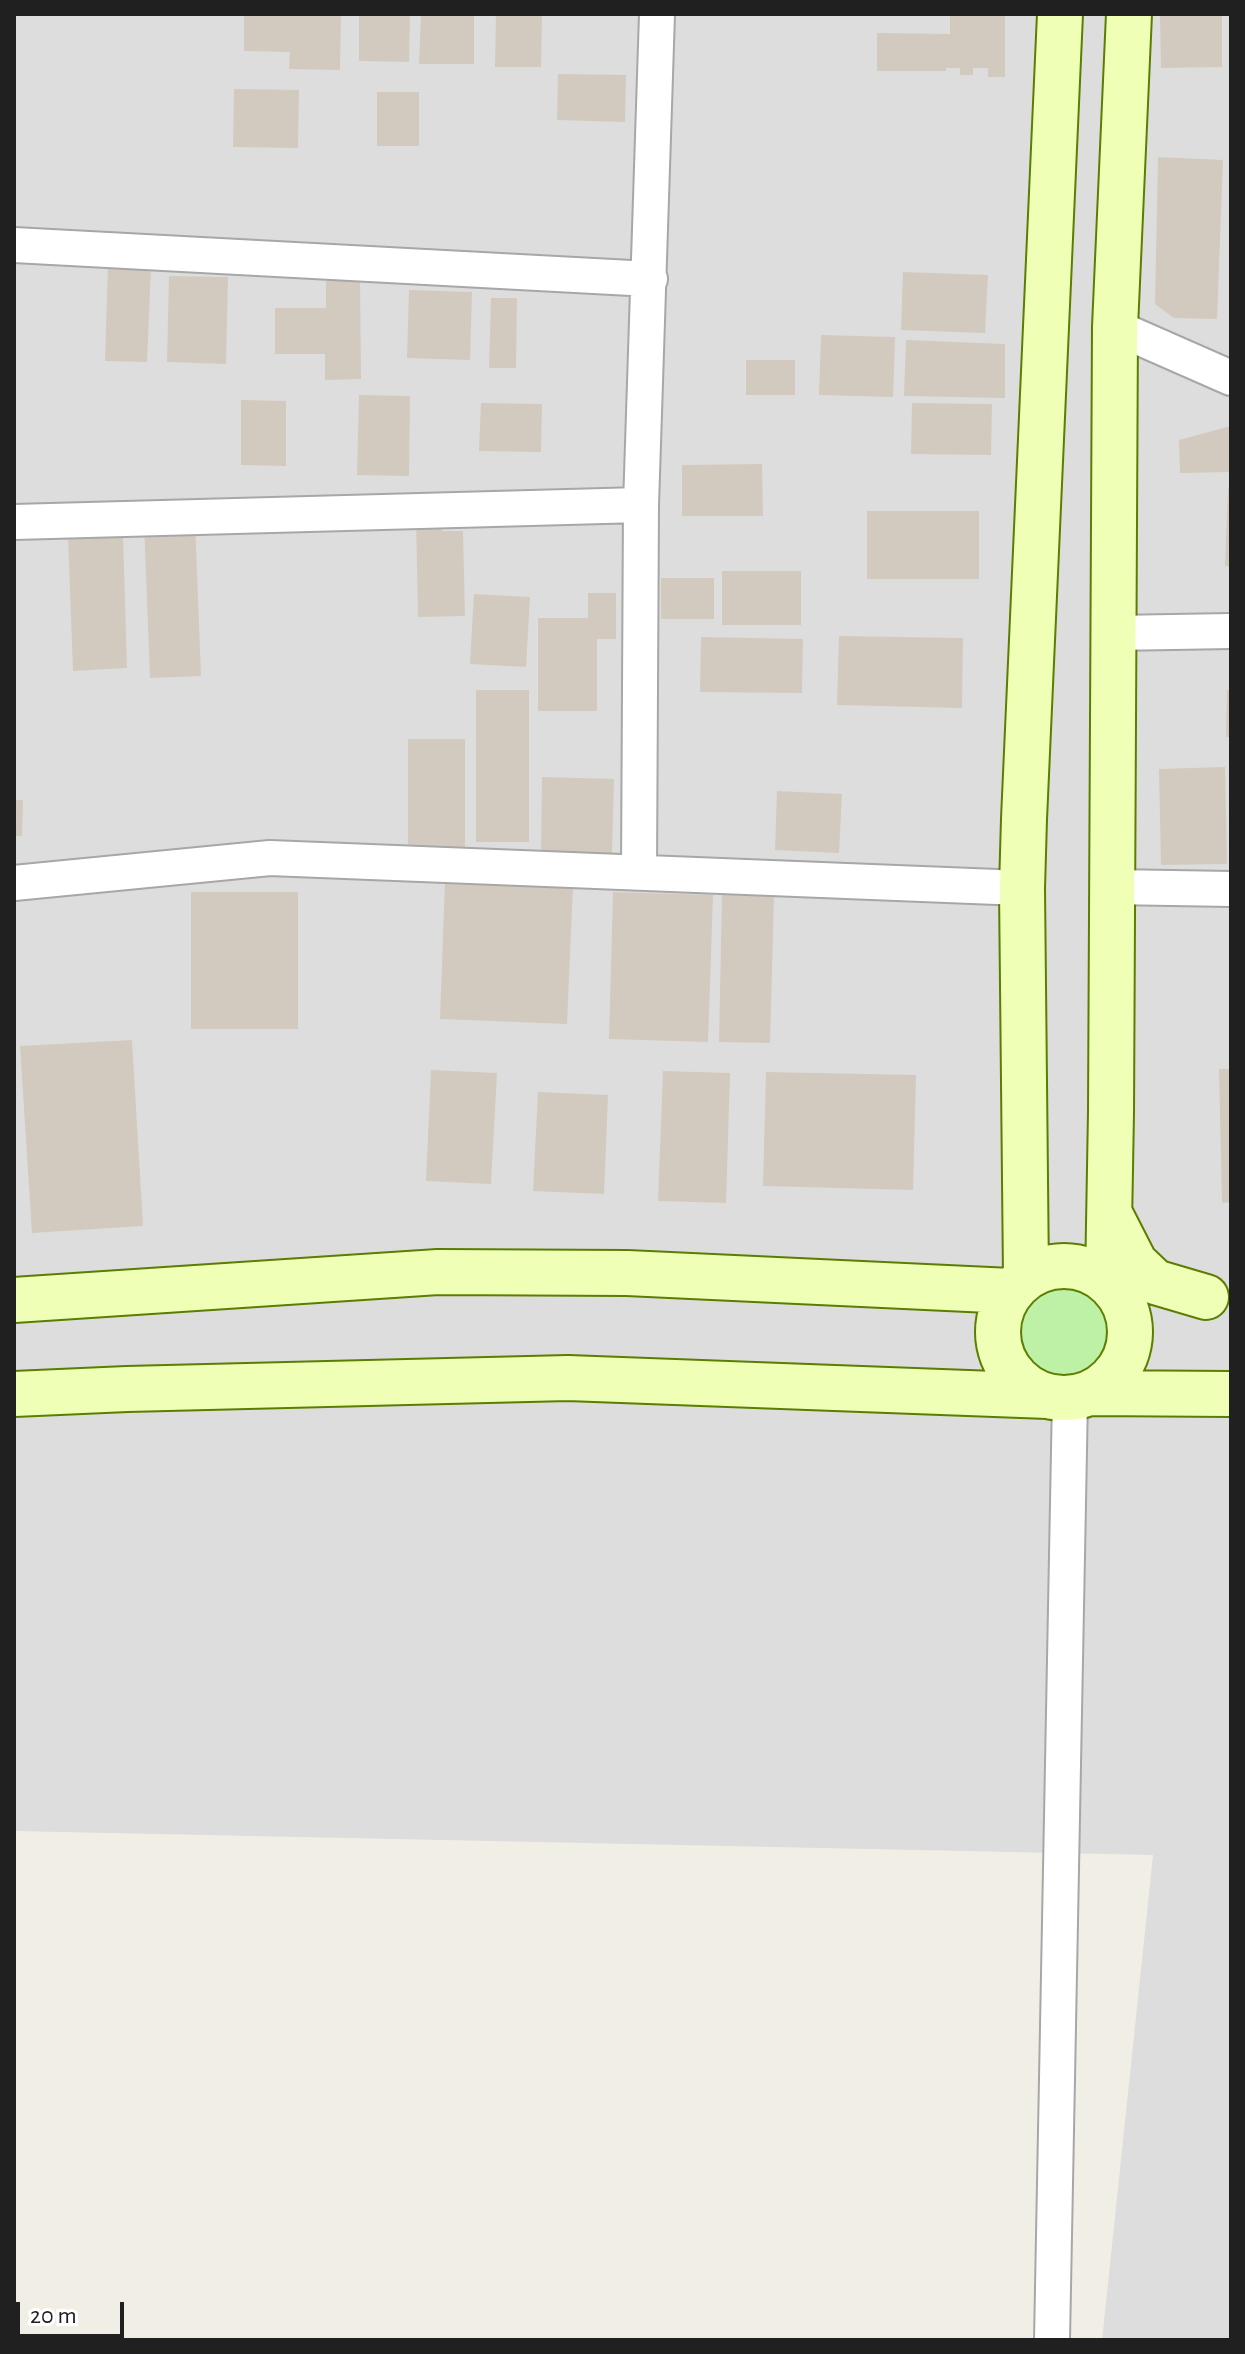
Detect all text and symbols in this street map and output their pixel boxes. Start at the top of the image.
scale bar [20,2286,128,2336]
text: 20 m [30,2304,77,2328]

